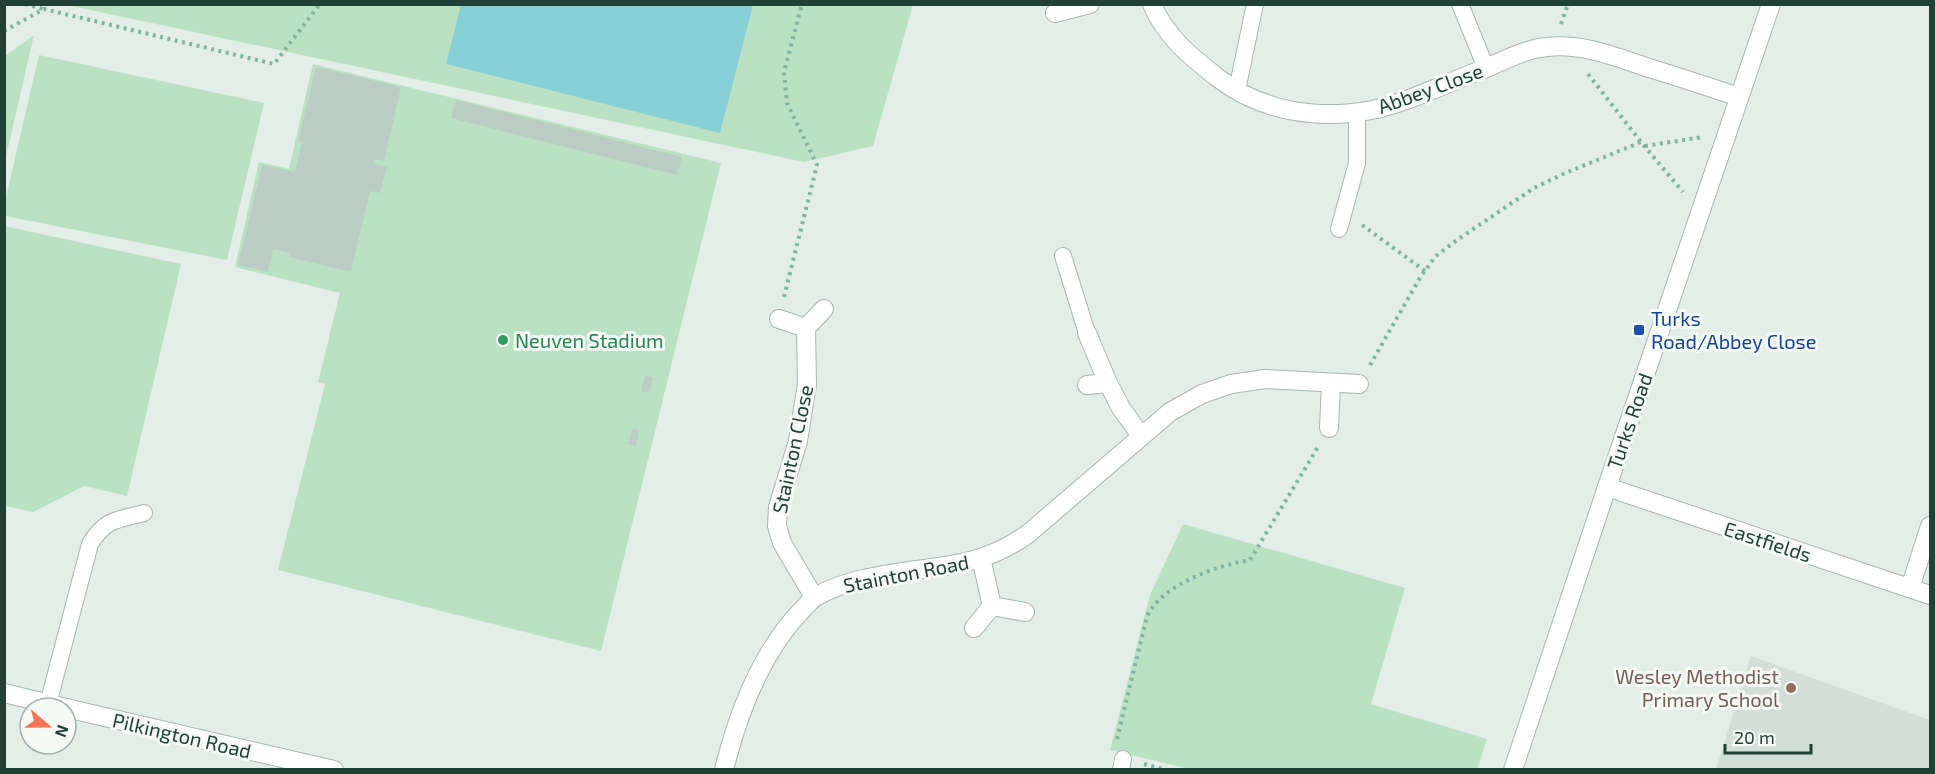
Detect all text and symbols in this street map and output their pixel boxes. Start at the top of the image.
street label: Abbey Close [1374,58,1486,118]
place label: Turks Road/Abbey Close [1651,306,1816,353]
marker: Turks Road/Abbey Close [1632,323,1646,337]
place label: Neuven Stadium [515,328,664,352]
marker: Neuven Stadium [496,333,510,347]
street label: Turks Road [1601,370,1657,472]
street label: Stainton Close [767,382,817,516]
street label: Eastfields [1721,516,1815,566]
street label: Stainton Road [841,549,971,597]
place label: Wesley Methodist Primary School [1615,664,1779,711]
marker: Wesley Methodist Primary School [1784,681,1798,695]
north arrow [18,696,78,756]
street label: Pilkington Road [110,707,254,763]
scale bar [1725,717,1810,755]
text: N [52,723,73,740]
text: 20 m [1734,726,1775,748]

